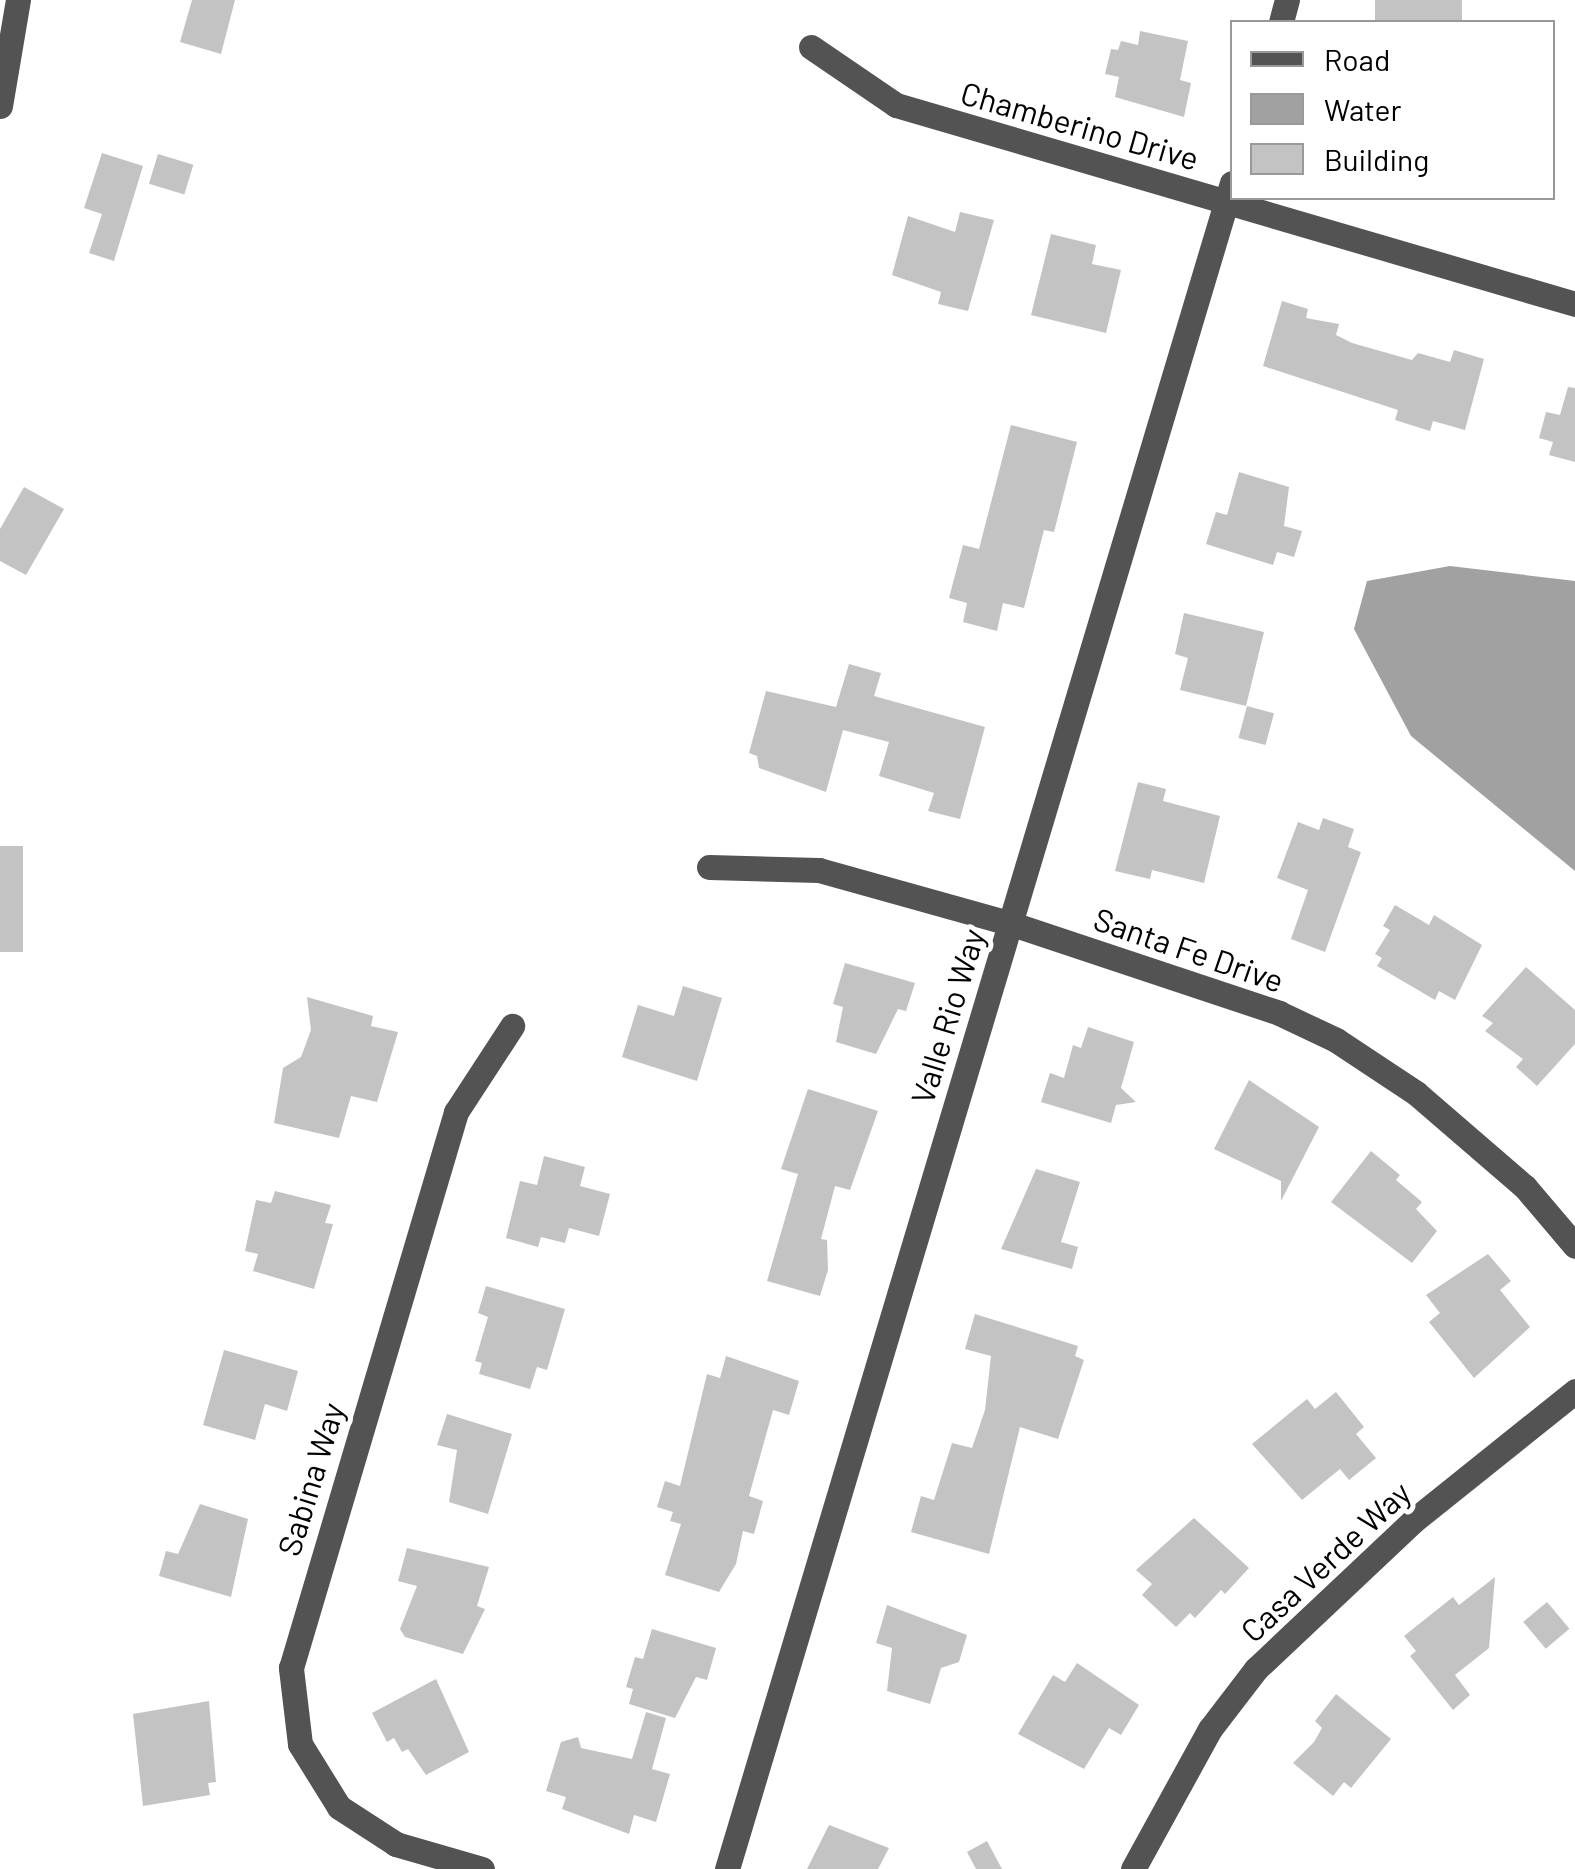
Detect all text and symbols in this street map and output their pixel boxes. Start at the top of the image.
legend [1230,20,1555,200]
text: Road [1324,41,1390,77]
street label: Chamberino Drive [957,73,1203,177]
text: Water [1324,91,1402,127]
text: Building [1324,141,1429,177]
street label: Santa Fe Drive [1089,899,1289,999]
street label: Valle Rio Way [902,924,992,1108]
street label: Sabina Way [269,1398,351,1560]
street label: Casa Verde Way [1232,1473,1418,1649]

